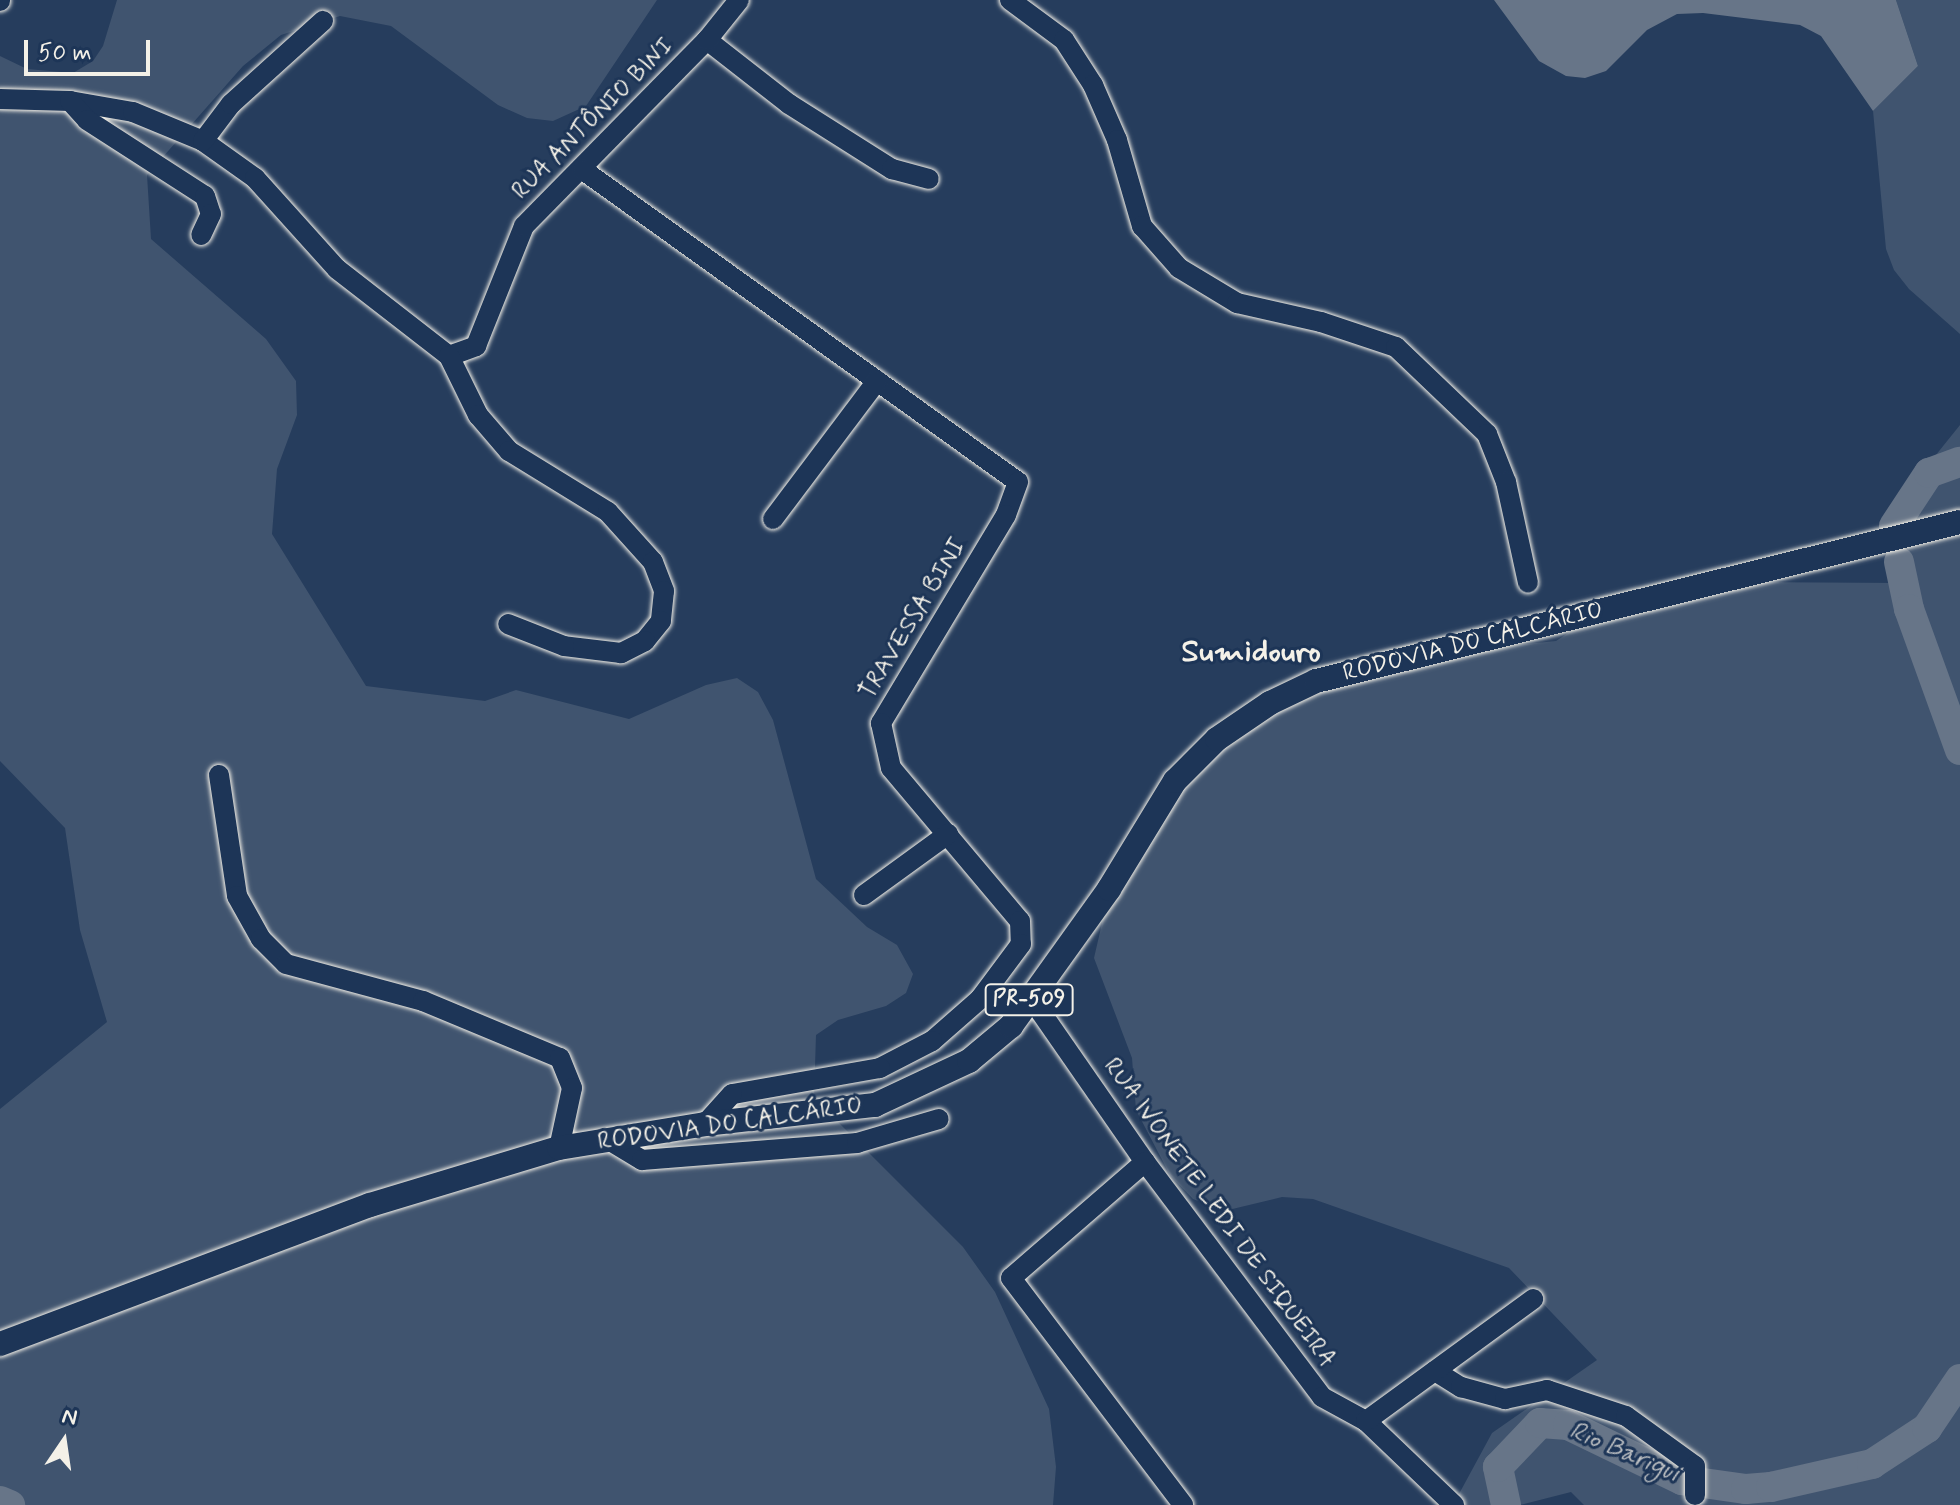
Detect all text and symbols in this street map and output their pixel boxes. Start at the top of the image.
scale bar [28,24,154,74]
street label: RUA ANTÔNIO BINI [504,30,682,208]
text: 50 m [38,38,92,69]
street label: TRAVESSA BINI [854,533,972,705]
street label: RODOVIA DO CALCÁRIO [1340,596,1606,688]
district label: Sumidouro [1181,633,1321,671]
road number: PR-509 [983,982,1075,1018]
street label: RUA IVONETE LEDI DE SIQUEIRA [1096,1052,1342,1374]
street label: RODOVIA DO CALCÁRIO [596,1091,864,1157]
north arrow [24,1401,104,1481]
text: N [59,1402,80,1433]
water label: Rio Barigui [1563,1415,1685,1491]

